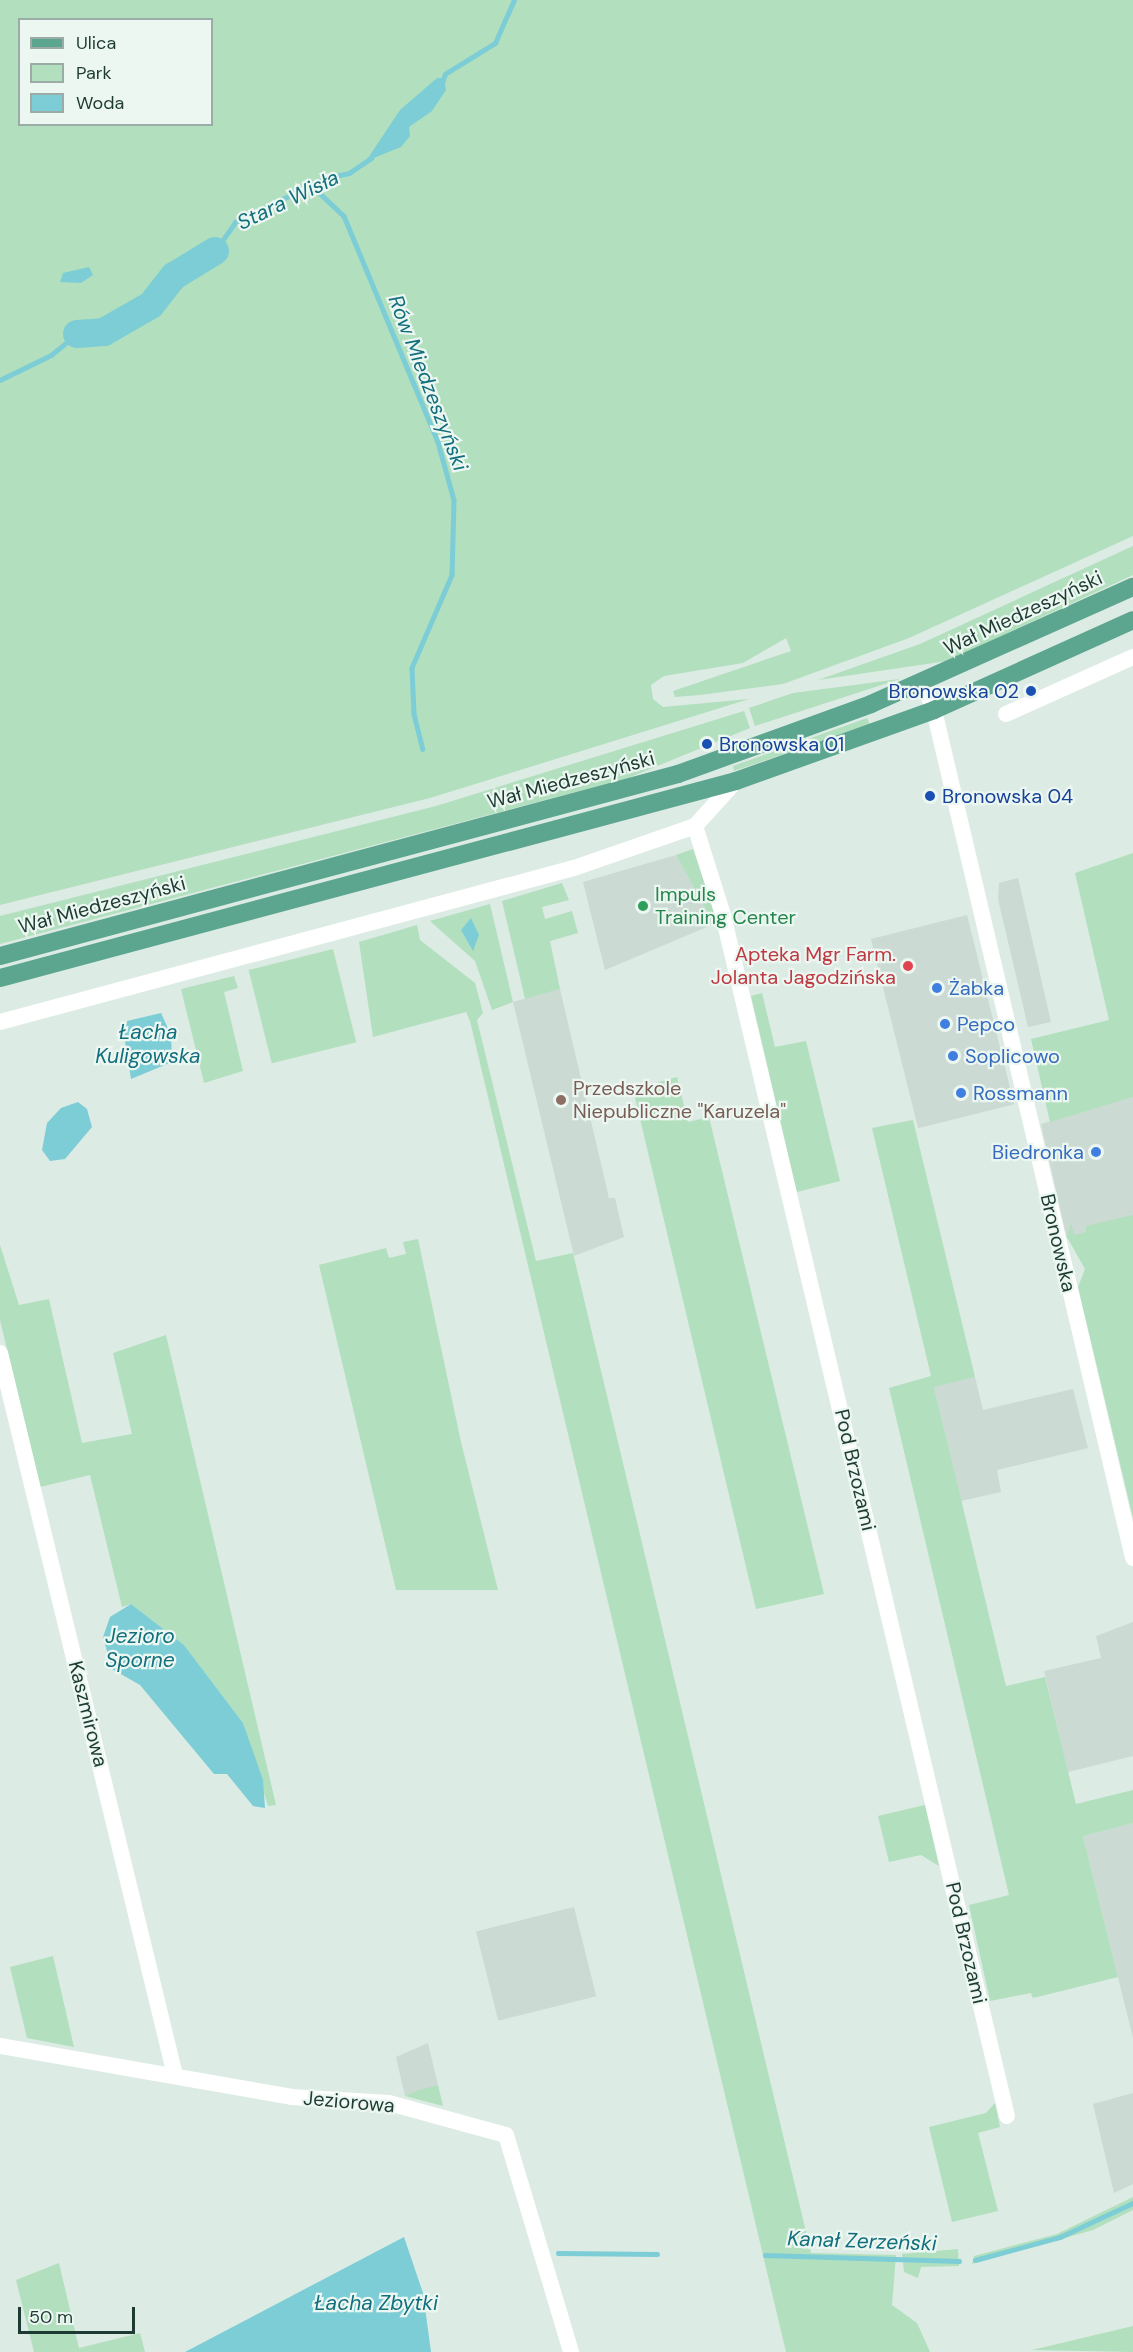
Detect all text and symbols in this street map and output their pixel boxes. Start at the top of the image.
legend [18,18,213,126]
text: Ulica [76,31,116,55]
text: Park [76,61,112,85]
text: Woda [76,91,124,115]
water label: Stara Wisła [233,165,343,235]
water label: Rów Miedzeszyński [383,292,473,474]
street label: Wał Miedzeszyński [940,566,1106,660]
place label: Bronowska 02 [889,679,1019,703]
marker: Bronowska 02 [1024,684,1038,698]
place label: Bronowska 01 [719,732,844,756]
marker: Bronowska 01 [700,737,714,751]
street label: Wał Miedzeszyński [485,746,657,814]
place label: Bronowska 04 [942,784,1073,808]
marker: Bronowska 04 [923,789,937,803]
street label: Wał Miedzeszyński [16,871,188,939]
place label: Impuls Training Center [655,882,796,929]
marker: Impuls Training Center [636,899,650,913]
place label: Apteka Mgr Farm. Jolanta Jagodzińska [711,942,896,989]
marker: Apteka Mgr Farm. Jolanta Jagodzińska [901,959,915,973]
place label: Żabka [949,976,1004,1000]
marker: Żabka [930,981,944,995]
place label: Pepco [957,1012,1015,1036]
marker: Pepco [938,1017,952,1031]
water label: Łacha Kuligowska [95,1019,201,1069]
place label: Soplicowo [965,1044,1060,1068]
marker: Soplicowo [946,1049,960,1063]
place label: Przedszkole Niepubliczne "Karuzela" [573,1076,786,1123]
place label: Rossmann [973,1081,1068,1105]
marker: Rossmann [954,1086,968,1100]
marker: Przedszkole Niepubliczne "Karuzela" [554,1093,568,1107]
place label: Biedronka [992,1140,1084,1164]
marker: Biedronka [1089,1145,1103,1159]
street label: Bronowska [1035,1192,1081,1294]
street label: Pod Brzozami [829,1407,881,1533]
water label: Jezioro Sporne [105,1623,175,1673]
street label: Kaszmirowa [63,1659,113,1769]
street label: Pod Brzozami [940,1880,992,2006]
street label: Jeziorowa [302,2086,396,2118]
water label: Kanał Zerzeński [787,2226,937,2256]
water label: Łacha Zbytki [314,2290,438,2316]
scale bar [21,2295,138,2333]
text: 50 m [29,2305,73,2329]

